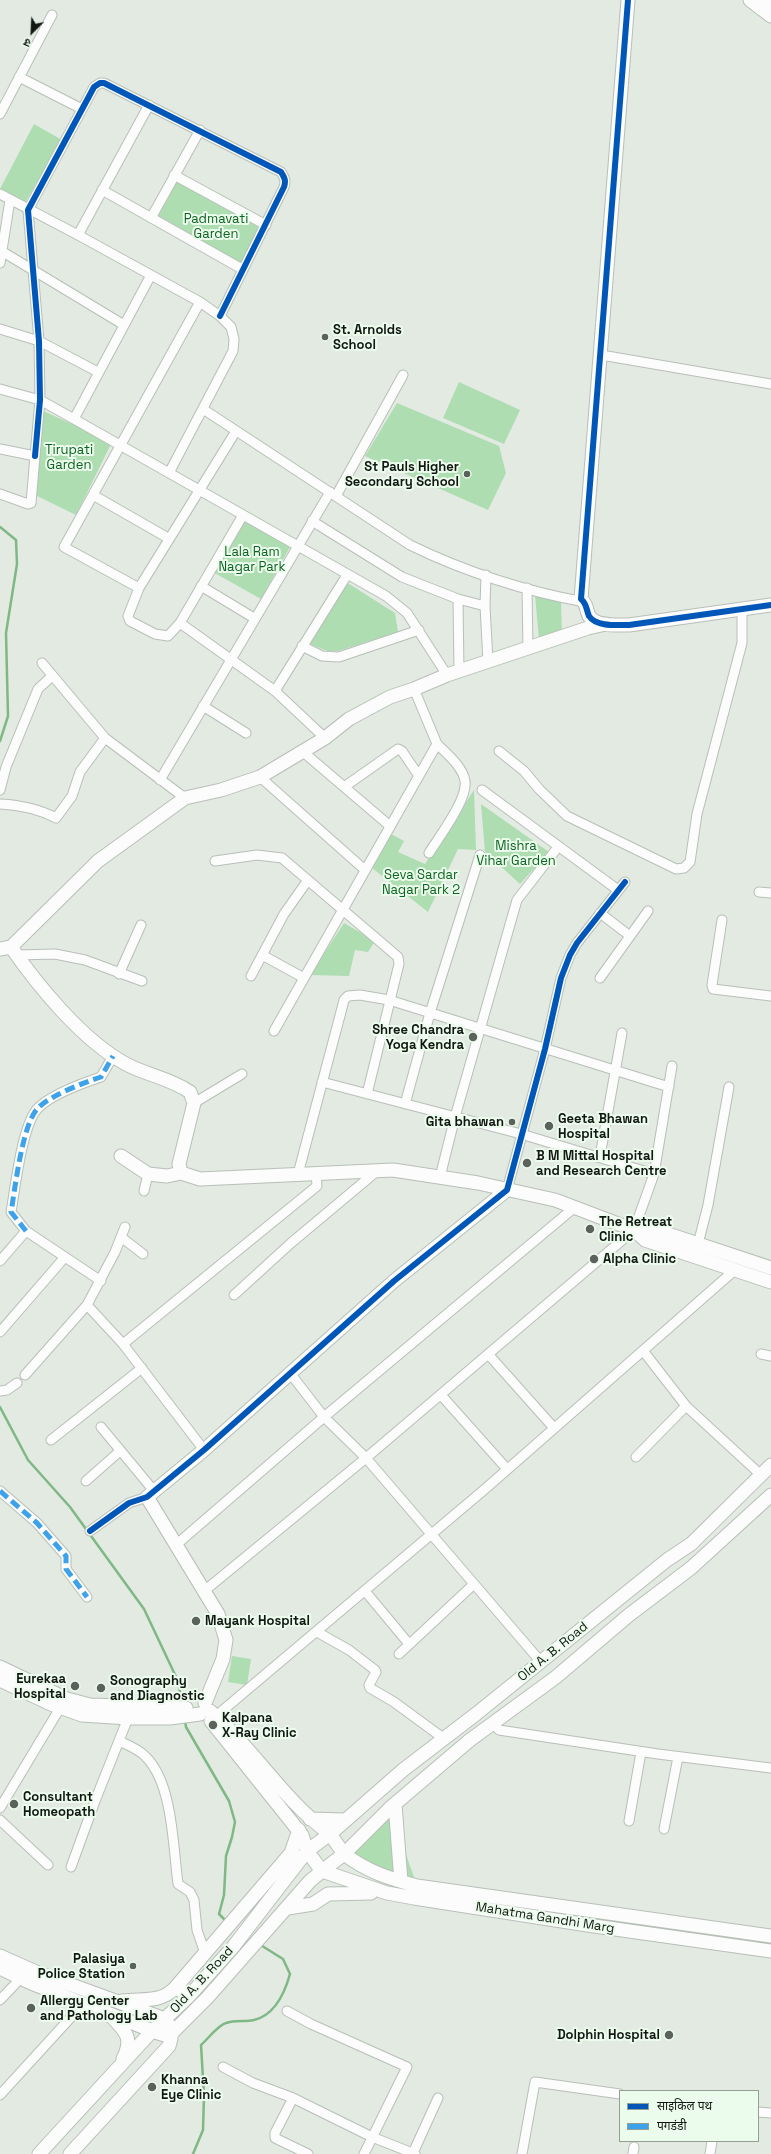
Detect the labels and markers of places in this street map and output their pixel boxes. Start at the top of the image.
place label: St. Arnolds School [333,322,402,353]
marker: St. Arnolds School [320,332,330,342]
place label: St Pauls Higher Secondary School [345,459,459,490]
marker: St Pauls Higher Secondary School [462,469,472,479]
place label: Shree Chandra Yoga Kendra [372,1022,464,1053]
marker: Shree Chandra Yoga Kendra [467,1031,479,1043]
place label: Geeta Bhawan Hospital [558,1111,648,1142]
place label: Gita bhawan [426,1114,504,1130]
marker: Gita bhawan [507,1117,517,1127]
marker: Geeta Bhawan Hospital [543,1120,555,1132]
place label: B M Mittal Hospital and Research Centre [536,1148,667,1179]
marker: B M Mittal Hospital and Research Centre [521,1157,533,1169]
place label: The Retreat Clinic [599,1214,672,1245]
marker: The Retreat Clinic [584,1223,596,1235]
place label: Alpha Clinic [603,1251,676,1267]
marker: Alpha Clinic [588,1253,600,1265]
place label: Mayank Hospital [205,1613,310,1629]
marker: Mayank Hospital [190,1615,202,1627]
place label: Eurekaa Hospital [14,1671,66,1702]
place label: Sonography and Diagnostic [110,1673,205,1704]
marker: Eurekaa Hospital [69,1680,81,1692]
marker: Sonography and Diagnostic [95,1682,107,1694]
place label: Kalpana X-Ray Clinic [222,1710,297,1741]
marker: Kalpana X-Ray Clinic [207,1719,219,1731]
place label: Consultant Homeopath [23,1789,95,1820]
marker: Consultant Homeopath [8,1798,20,1810]
place label: Palasiya Police Station [38,1951,125,1982]
marker: Palasiya Police Station [128,1961,138,1971]
place label: Allergy Center and Pathology Lab [40,1993,158,2024]
marker: Allergy Center and Pathology Lab [25,2002,37,2014]
place label: Dolphin Hospital [557,2027,660,2043]
marker: Dolphin Hospital [663,2029,675,2041]
place label: Khanna Eye Clinic [161,2072,221,2103]
marker: Khanna Eye Clinic [146,2081,158,2093]

